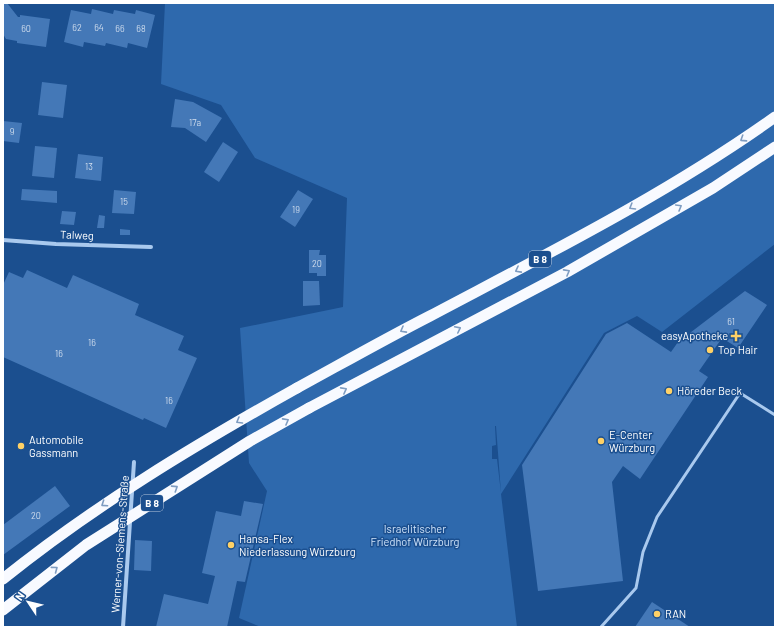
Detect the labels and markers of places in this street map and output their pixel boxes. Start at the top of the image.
place label: easyApotheke [661,329,728,342]
marker: easyApotheke [731,331,741,341]
place label: Top Hair [718,343,757,356]
marker: Top Hair [705,345,715,355]
place label: Höreder Beck [677,384,742,397]
marker: Höreder Beck [664,386,674,396]
place label: E-Center Würzburg [609,428,655,454]
place label: Automobile Gassmann [29,433,84,459]
marker: E-Center Würzburg [596,436,606,446]
marker: Automobile Gassmann [16,441,26,451]
place label: Hansa-Flex Niederlassung Würzburg [239,532,356,558]
marker: Hansa-Flex Niederlassung Würzburg [226,540,236,550]
place label: RAN [665,607,686,620]
marker: RAN [652,609,662,619]

